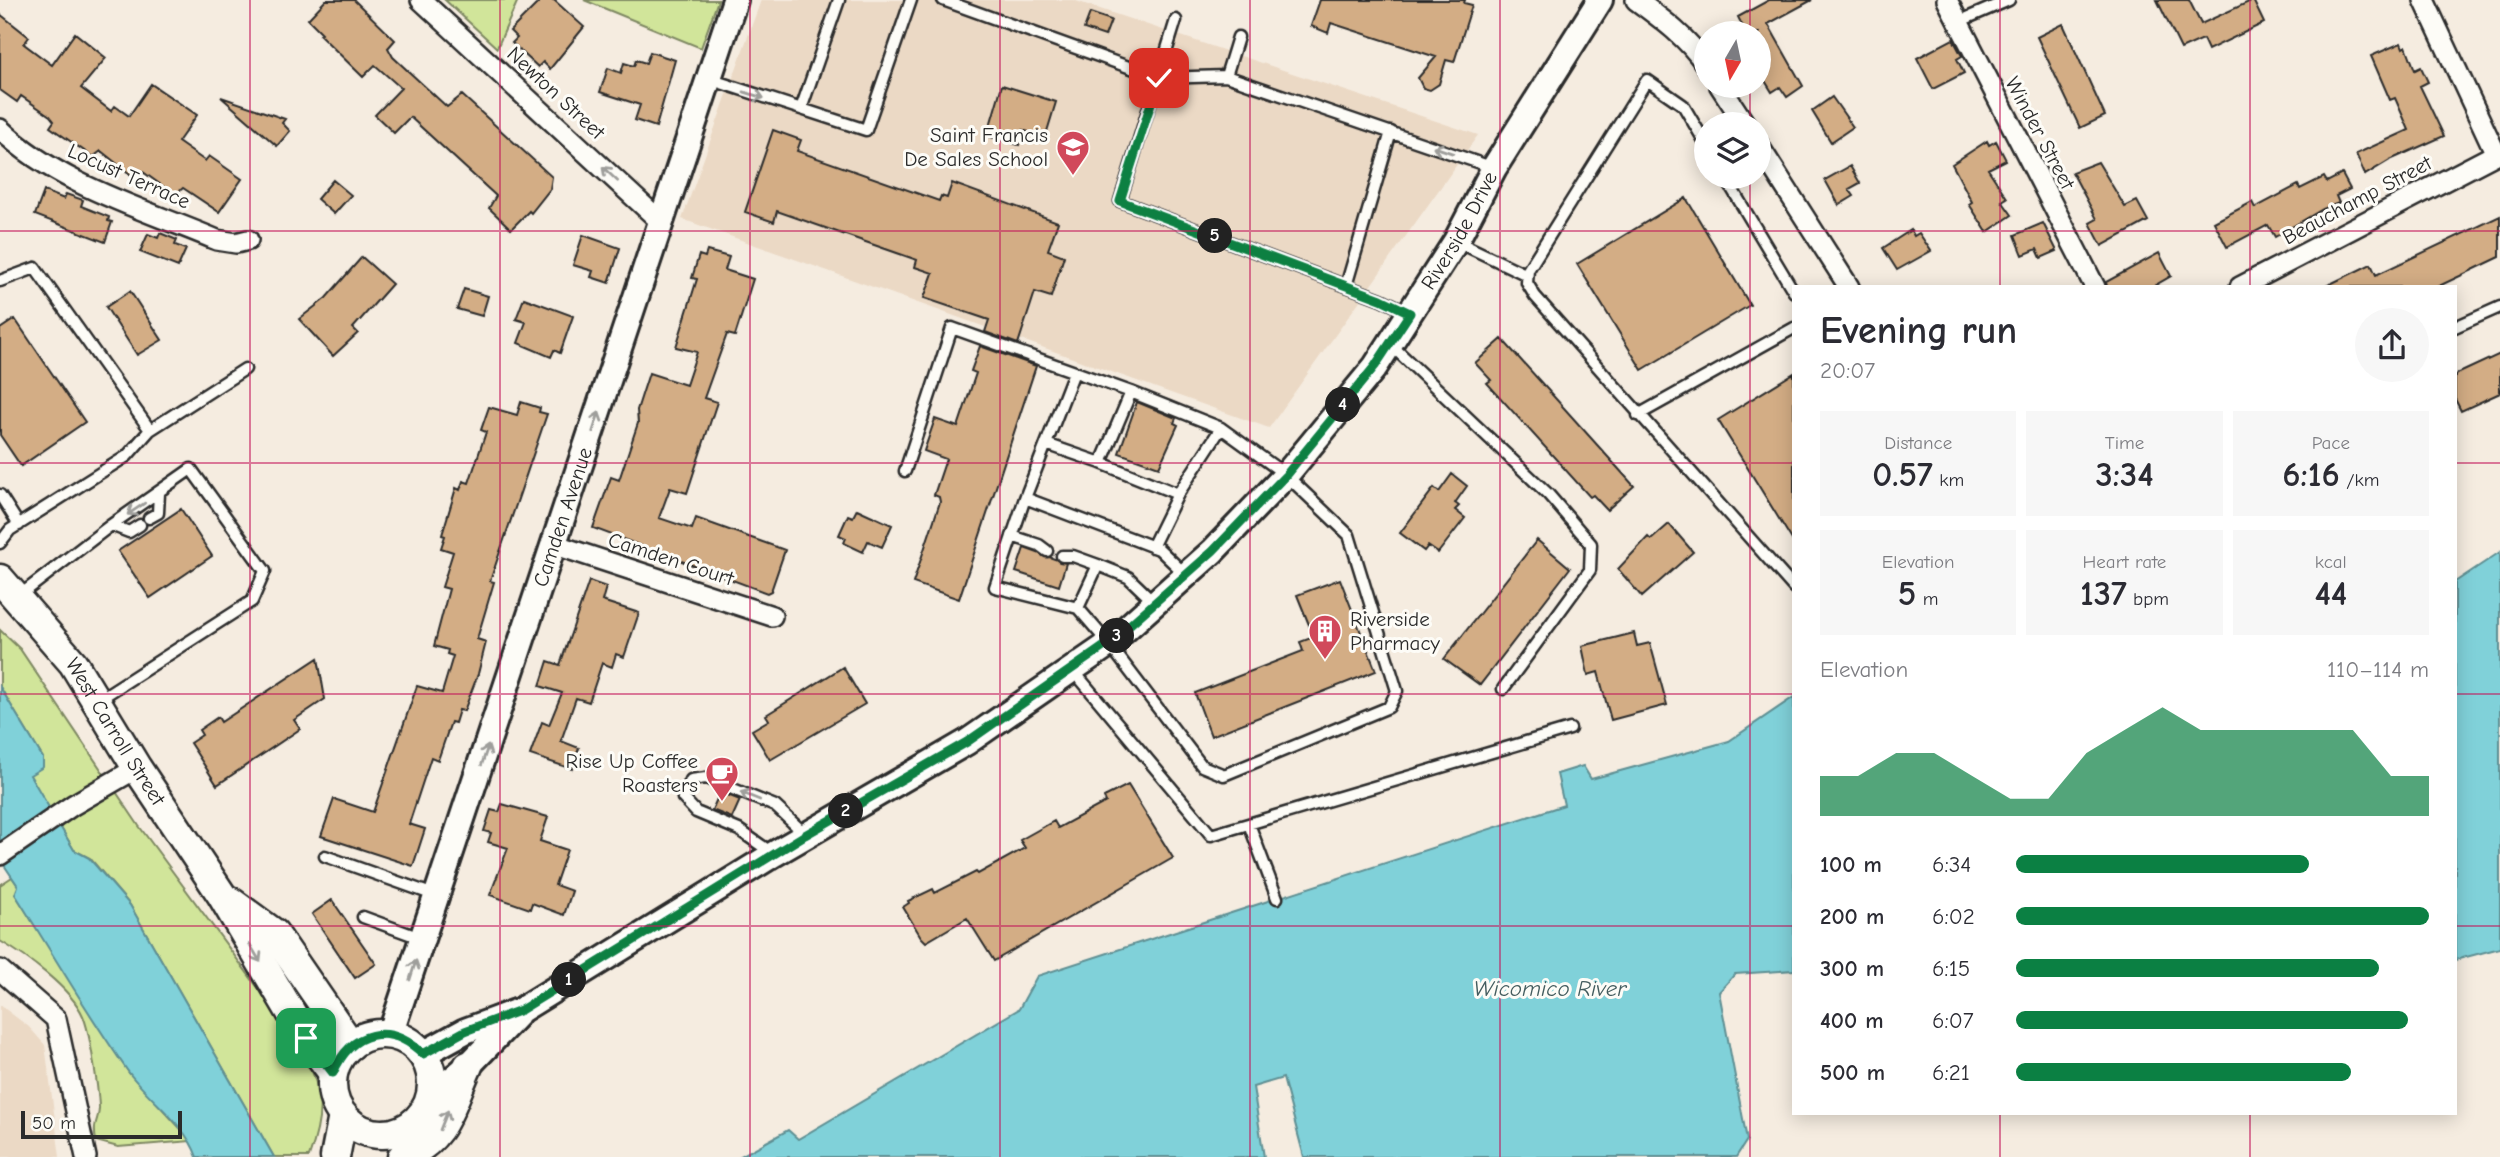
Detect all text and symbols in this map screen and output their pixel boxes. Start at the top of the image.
north arrow [1694,21,1771,98]
map controls [1694,21,1771,189]
street label: Newton Street [502,42,610,145]
pin [1129,48,1189,108]
icon: check [1140,59,1178,97]
street label: Winder Street [2000,73,2080,194]
one-way arrow [743,89,765,102]
button: layers [1694,112,1771,189]
place label: Saint Francis De Sales School [904,123,1048,171]
school or university icon: Saint Francis De Sales School [1054,128,1092,177]
street label: Locust Terrace [64,138,194,214]
one-way arrow [1432,143,1454,155]
street label: Beauchamp Street [2278,150,2437,249]
one-way arrow [601,166,619,182]
street label: Riverside Drive [1416,167,1502,294]
pin: 5 [1198,218,1232,254]
text: 5 [1209,224,1220,246]
button: share [2355,308,2429,382]
text: Evening run [1820,309,2017,353]
text: 20:07 [1820,357,1875,384]
pin: 4 [1326,388,1360,422]
text: 4 [1338,393,1347,415]
one-way arrow [590,412,603,434]
text: Distance [1884,432,1952,454]
text: Time [2105,432,2144,454]
text: Pace [2312,432,2350,454]
street label: Camden Avenue [528,444,597,590]
text: 0.57 [1872,454,1933,495]
text: 3:34 [2095,454,2154,495]
text: 6:16 [2282,454,2340,495]
text: km [1933,469,1964,491]
text: /km [2340,469,2379,491]
one-way arrow [126,502,146,516]
street label: Camden Court [605,527,738,591]
text: Elevation [1882,551,1955,573]
text: Heart rate [2083,551,2166,573]
text: kcal [2315,551,2347,573]
text: 5 [1898,573,1916,614]
text: 137 [2080,573,2127,614]
text: 44 [2314,573,2347,614]
text: m [1916,588,1938,610]
text: bpm [2127,588,2169,610]
place label: Riverside Pharmacy [1350,607,1441,655]
building icon: Riverside Pharmacy [1306,612,1344,661]
pin: 3 [1100,618,1134,654]
text: 3 [1112,624,1121,646]
street label: West Carroll Street [61,653,171,811]
text: Elevation [1820,656,1908,683]
text: 110–114 m [2327,656,2429,683]
one-way arrow [480,744,492,766]
place label: Rise Up Coffee Roasters [566,749,698,797]
cafe icon: Rise Up Coffee Roasters [703,754,741,803]
one-way arrow [740,789,762,802]
pin: 2 [828,794,864,828]
text: 2 [841,799,850,821]
text: 100 m [1820,851,1882,878]
text: 6:34 [1932,851,1971,878]
text: 200 m [1820,903,1884,930]
text: 6:02 [1932,903,1975,930]
one-way arrow [249,942,263,962]
text: 300 m [1820,955,1884,982]
text: 6:15 [1932,955,1970,982]
one-way arrow [408,960,420,982]
pin: 1 [552,962,586,998]
text: 1 [565,968,572,990]
water label: Wicomico River [1474,975,1627,1002]
text: 400 m [1820,1007,1884,1034]
text: 6:07 [1932,1007,1974,1034]
pin [276,1008,336,1068]
icon: arrive [287,1019,325,1057]
text: 500 m [1820,1059,1885,1086]
text: 6:21 [1932,1059,1970,1086]
scale bar [21,1108,182,1140]
one-way arrow [439,1109,452,1131]
text: 50 m [32,1112,76,1134]

